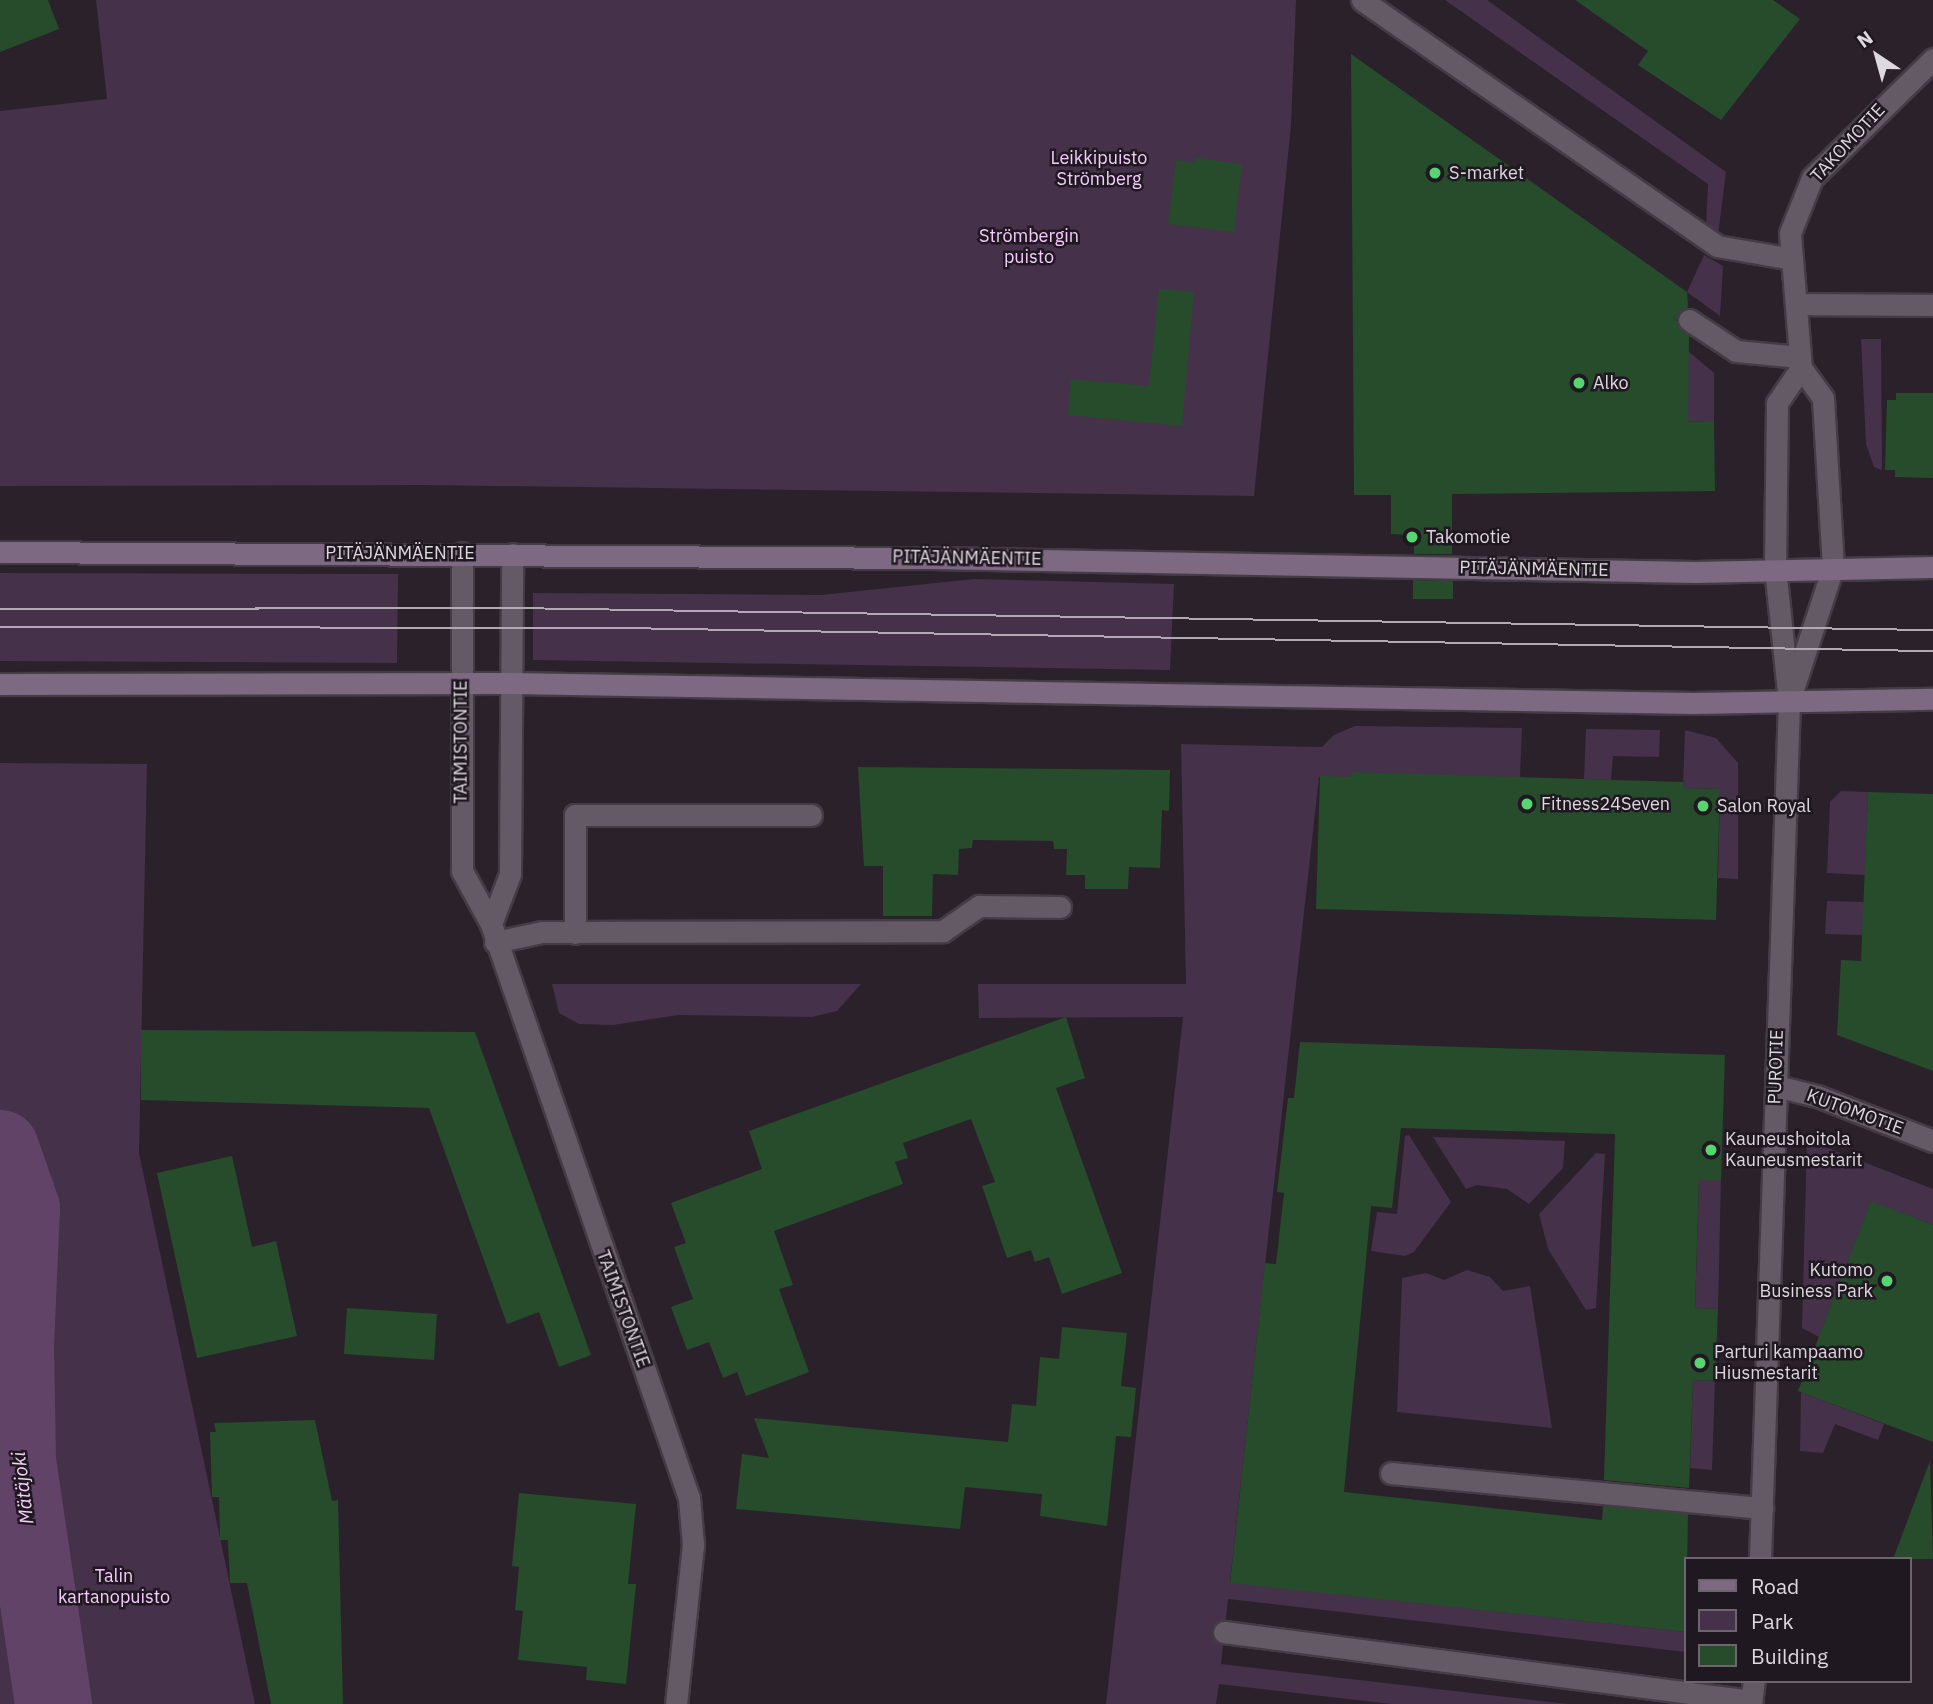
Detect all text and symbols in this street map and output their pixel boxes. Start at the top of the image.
north arrow [1842,21,1912,91]
text: N [1852,25,1877,53]
street label: TAKOMOTIE [1806,99,1890,187]
park label: Leikkipuisto Strömberg [1051,148,1147,190]
place label: S-market [1449,162,1524,184]
marker: S-market [1427,165,1443,181]
park label: Strömbergin puisto [979,226,1079,268]
place label: Alko [1593,372,1629,394]
marker: Alko [1571,375,1587,391]
place label: Takomotie [1426,526,1510,548]
marker: Takomotie [1404,529,1420,545]
street label: PITÄJÄNMÄENTIE [325,542,475,564]
street label: PITÄJÄNMÄENTIE [892,546,1042,570]
street label: PITÄJÄNMÄENTIE [1459,557,1609,581]
street label: TAIMISTONTIE [450,680,472,804]
place label: Fitness24Seven [1541,793,1670,815]
place label: Salon Royal [1717,795,1811,817]
marker: Fitness24Seven [1519,796,1535,812]
marker: Salon Royal [1695,798,1711,814]
street label: PUROTIE [1764,1029,1788,1105]
street label: KUTOMOTIE [1804,1085,1906,1139]
place label: Kauneushoitola Kauneusmestarit [1725,1129,1863,1172]
marker: Kauneushoitola Kauneusmestarit [1703,1142,1719,1158]
street label: TAIMISTONTIE [592,1247,654,1371]
place label: Kutomo Business Park [1760,1260,1873,1302]
marker: Kutomo Business Park [1879,1273,1895,1289]
place label: Parturi kampaamo Hiusmestarit [1714,1342,1863,1384]
marker: Parturi kampaamo Hiusmestarit [1692,1355,1708,1371]
water label: Mätäjoki [7,1450,39,1526]
legend [1685,1557,1912,1683]
park label: Talin kartanopuisto [58,1566,170,1608]
text: Road [1751,1572,1799,1600]
text: Park [1751,1607,1794,1635]
text: Building [1751,1642,1828,1670]

